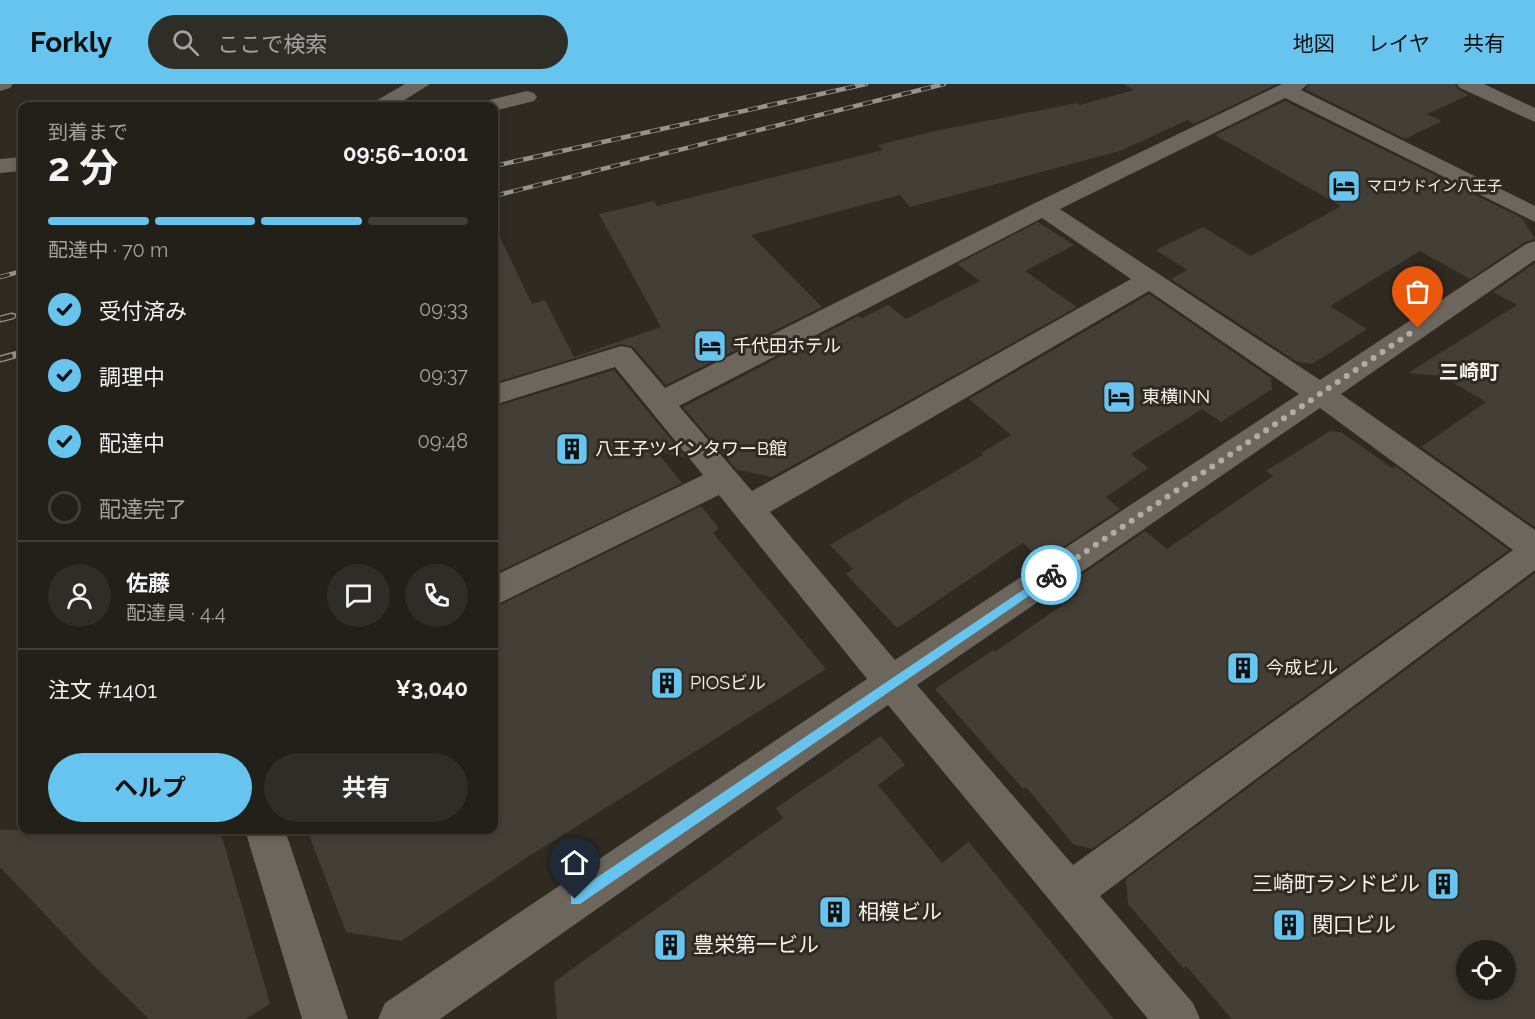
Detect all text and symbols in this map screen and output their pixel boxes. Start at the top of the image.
search box [148,15,568,69]
text: Forkly [30,26,112,59]
icon: search [169,26,202,59]
text: ここで検索 [217,31,327,57]
text: 地図 [1293,31,1335,56]
text: レイヤ [1368,31,1430,56]
text: 共有 [1463,31,1505,56]
text: 到着まで [48,120,128,144]
text: 09:56–10:01 [343,140,468,166]
text: 2 分 [48,144,118,190]
hotel icon: マロウドイン八王子 [1326,168,1362,204]
place label: マロウドイン八王子 [1367,177,1502,195]
text: 配達中 · 70 m [48,238,168,262]
pin [1392,266,1443,328]
icon: bag [1401,275,1434,308]
icon: check [48,293,81,326]
text: 09:33 [419,297,468,321]
text: 受付済み [99,298,187,324]
hotel icon: 千代田ホテル [692,328,728,364]
place label: 千代田ホテル [733,335,841,356]
icon: check [48,359,81,392]
district label: 三崎町 [1439,360,1499,384]
text: 09:37 [419,363,468,387]
text: 調理中 [99,364,165,390]
hotel icon: 東横INN [1101,379,1137,415]
place label: 東横INN [1142,386,1210,407]
icon: check [48,425,81,458]
text: 09:48 [418,429,468,453]
text: 配達中 [99,430,165,456]
building icon: 八王子ツインタワーB館 [554,431,590,467]
place label: 八王子ツインタワーB館 [595,438,787,459]
text: 配達完了 [99,496,187,522]
courier [1021,545,1081,605]
icon: bike [1035,559,1068,592]
button: person [48,564,111,627]
button: chat [327,564,390,627]
button: phone [405,564,468,627]
text: 佐藤 [126,570,170,596]
text: 配達員 · 4.4 [126,601,226,625]
building icon: 今成ビル [1225,650,1261,686]
place label: 今成ビル [1266,657,1338,678]
building icon: PIOSビル [649,665,685,701]
place label: PIOSビル [690,672,766,693]
text: ¥3,040 [395,675,468,701]
text: 注文 #1401 [48,677,157,703]
button: ヘルプ [48,753,252,822]
button: 共有 [264,753,468,822]
pin [549,837,600,899]
icon: home [558,846,591,879]
building icon: 三崎町ランドビル [1425,866,1461,902]
place label: 三崎町ランドビル [1252,871,1420,896]
building icon: 相模ビル [817,894,853,930]
place label: 相模ビル [858,899,942,924]
building icon: 関口ビル [1271,907,1307,943]
place label: 関口ビル [1312,912,1396,937]
building icon: 豊栄第一ビル [652,927,688,963]
place label: 豊栄第一ビル [693,932,819,957]
map controls [1456,940,1516,1000]
button: locate [1456,940,1516,1000]

